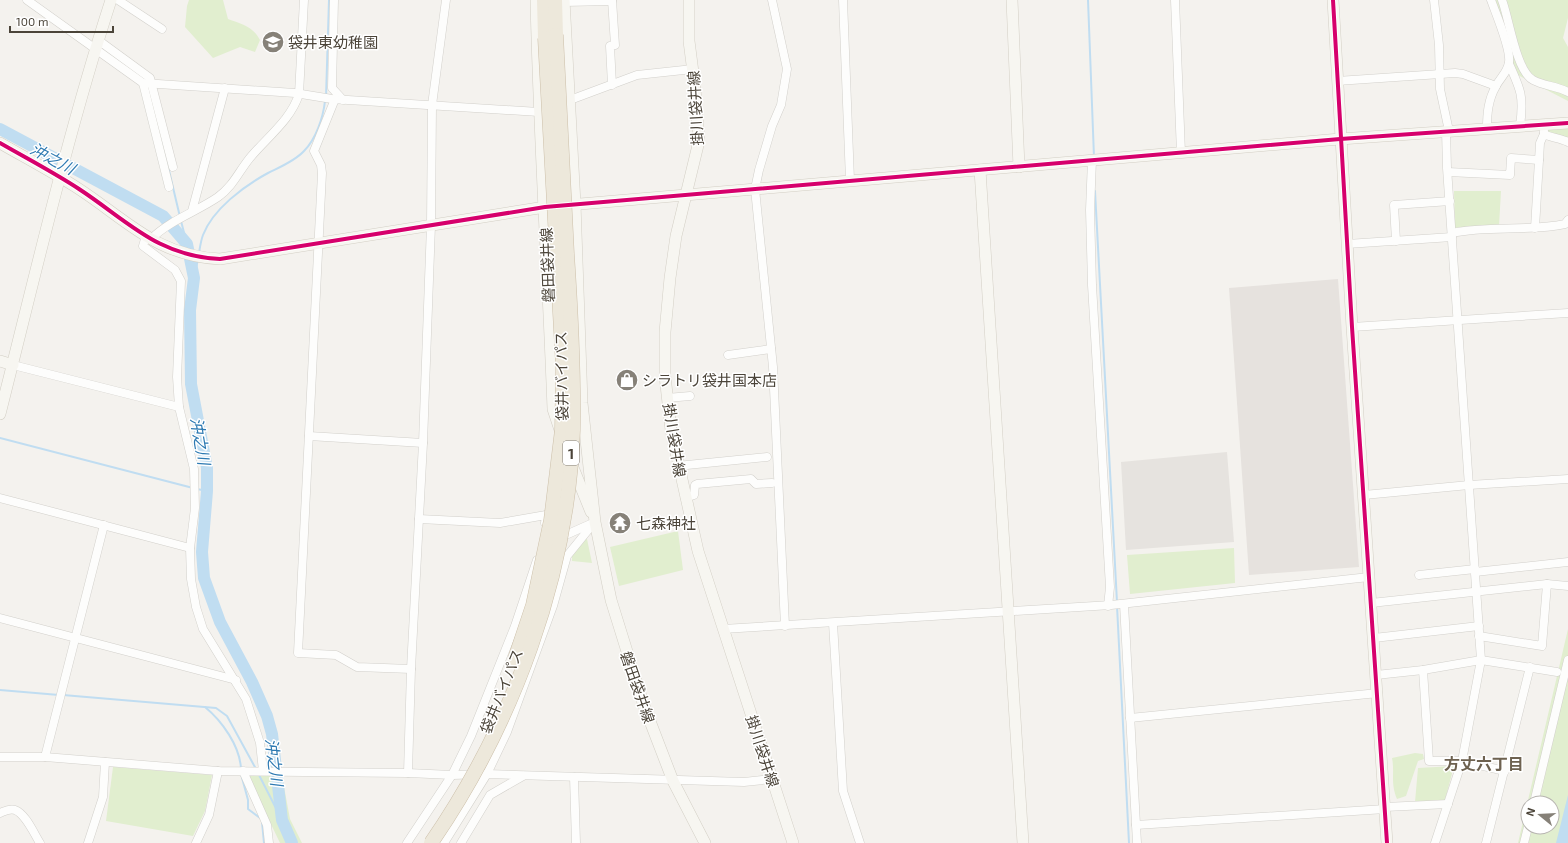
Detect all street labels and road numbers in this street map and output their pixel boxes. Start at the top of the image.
street label: 掛川袋井線 [684,70,706,146]
street label: 磐田袋井線 [537,227,557,303]
street label: 袋井バイパス [551,331,571,421]
street label: 掛川袋井線 [660,402,690,478]
road number: 1 [563,441,579,465]
street label: 袋井バイパス [476,646,526,736]
street label: 磐田袋井線 [617,649,659,725]
street label: 掛川袋井線 [743,713,783,789]

